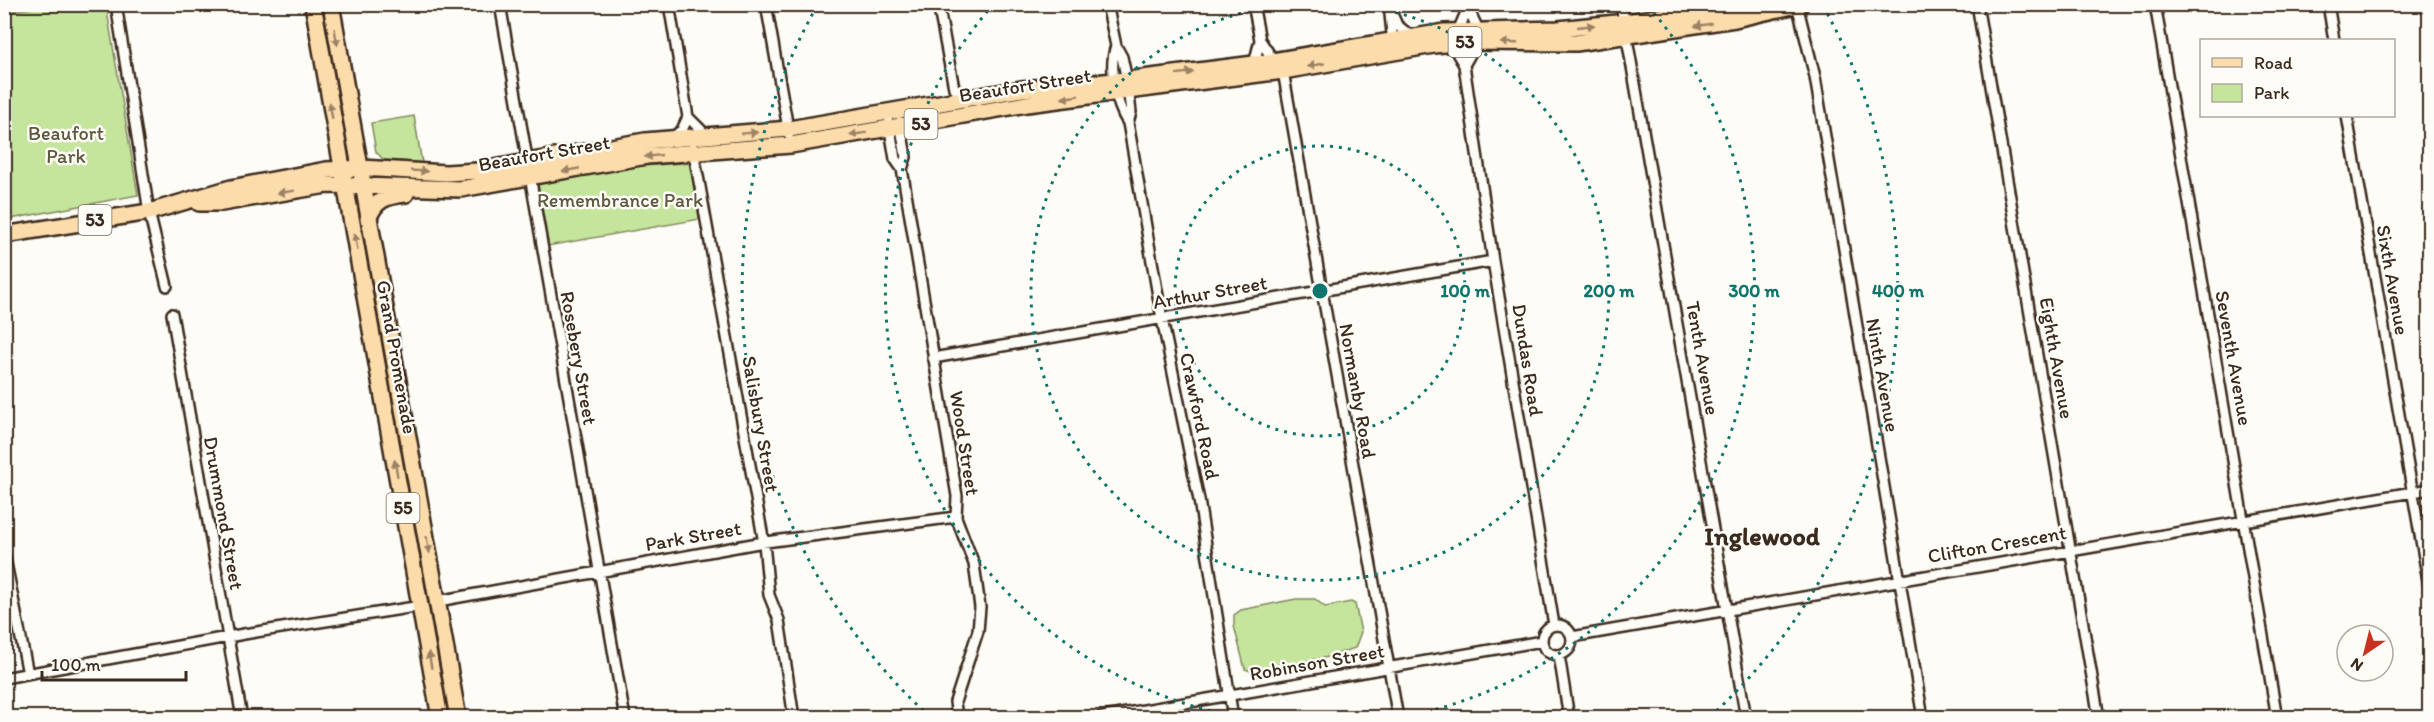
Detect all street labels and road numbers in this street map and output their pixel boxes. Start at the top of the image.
road number: 53 [1448,27,1482,57]
street label: Beaufort Street [957,63,1093,107]
road number: 53 [904,109,938,139]
street label: Beaufort Street [476,130,612,176]
road number: 53 [78,205,112,235]
street label: Sixth Avenue [2372,223,2414,337]
street label: Arthur Street [1151,270,1269,314]
street label: Grand Promenade [372,278,422,436]
street label: Rosebery Street [555,289,603,427]
street label: Seventh Avenue [2210,289,2258,427]
street label: Eighth Avenue [2035,295,2079,421]
street label: Tenth Avenue [1681,299,1725,417]
street label: Dundas Road [1507,302,1549,418]
street label: Ninth Avenue [1861,316,1905,434]
street label: Normanby Road [1334,322,1382,461]
street label: Crawford Road [1175,350,1225,482]
street label: Salisbury Street [737,354,785,495]
street label: Wood Street [945,389,985,497]
street label: Drummond Street [199,435,249,592]
road number: 55 [386,493,420,523]
street label: Park Street [643,516,743,556]
street label: Clifton Crescent [1926,520,2068,568]
street label: Robinson Street [1248,638,1386,686]

